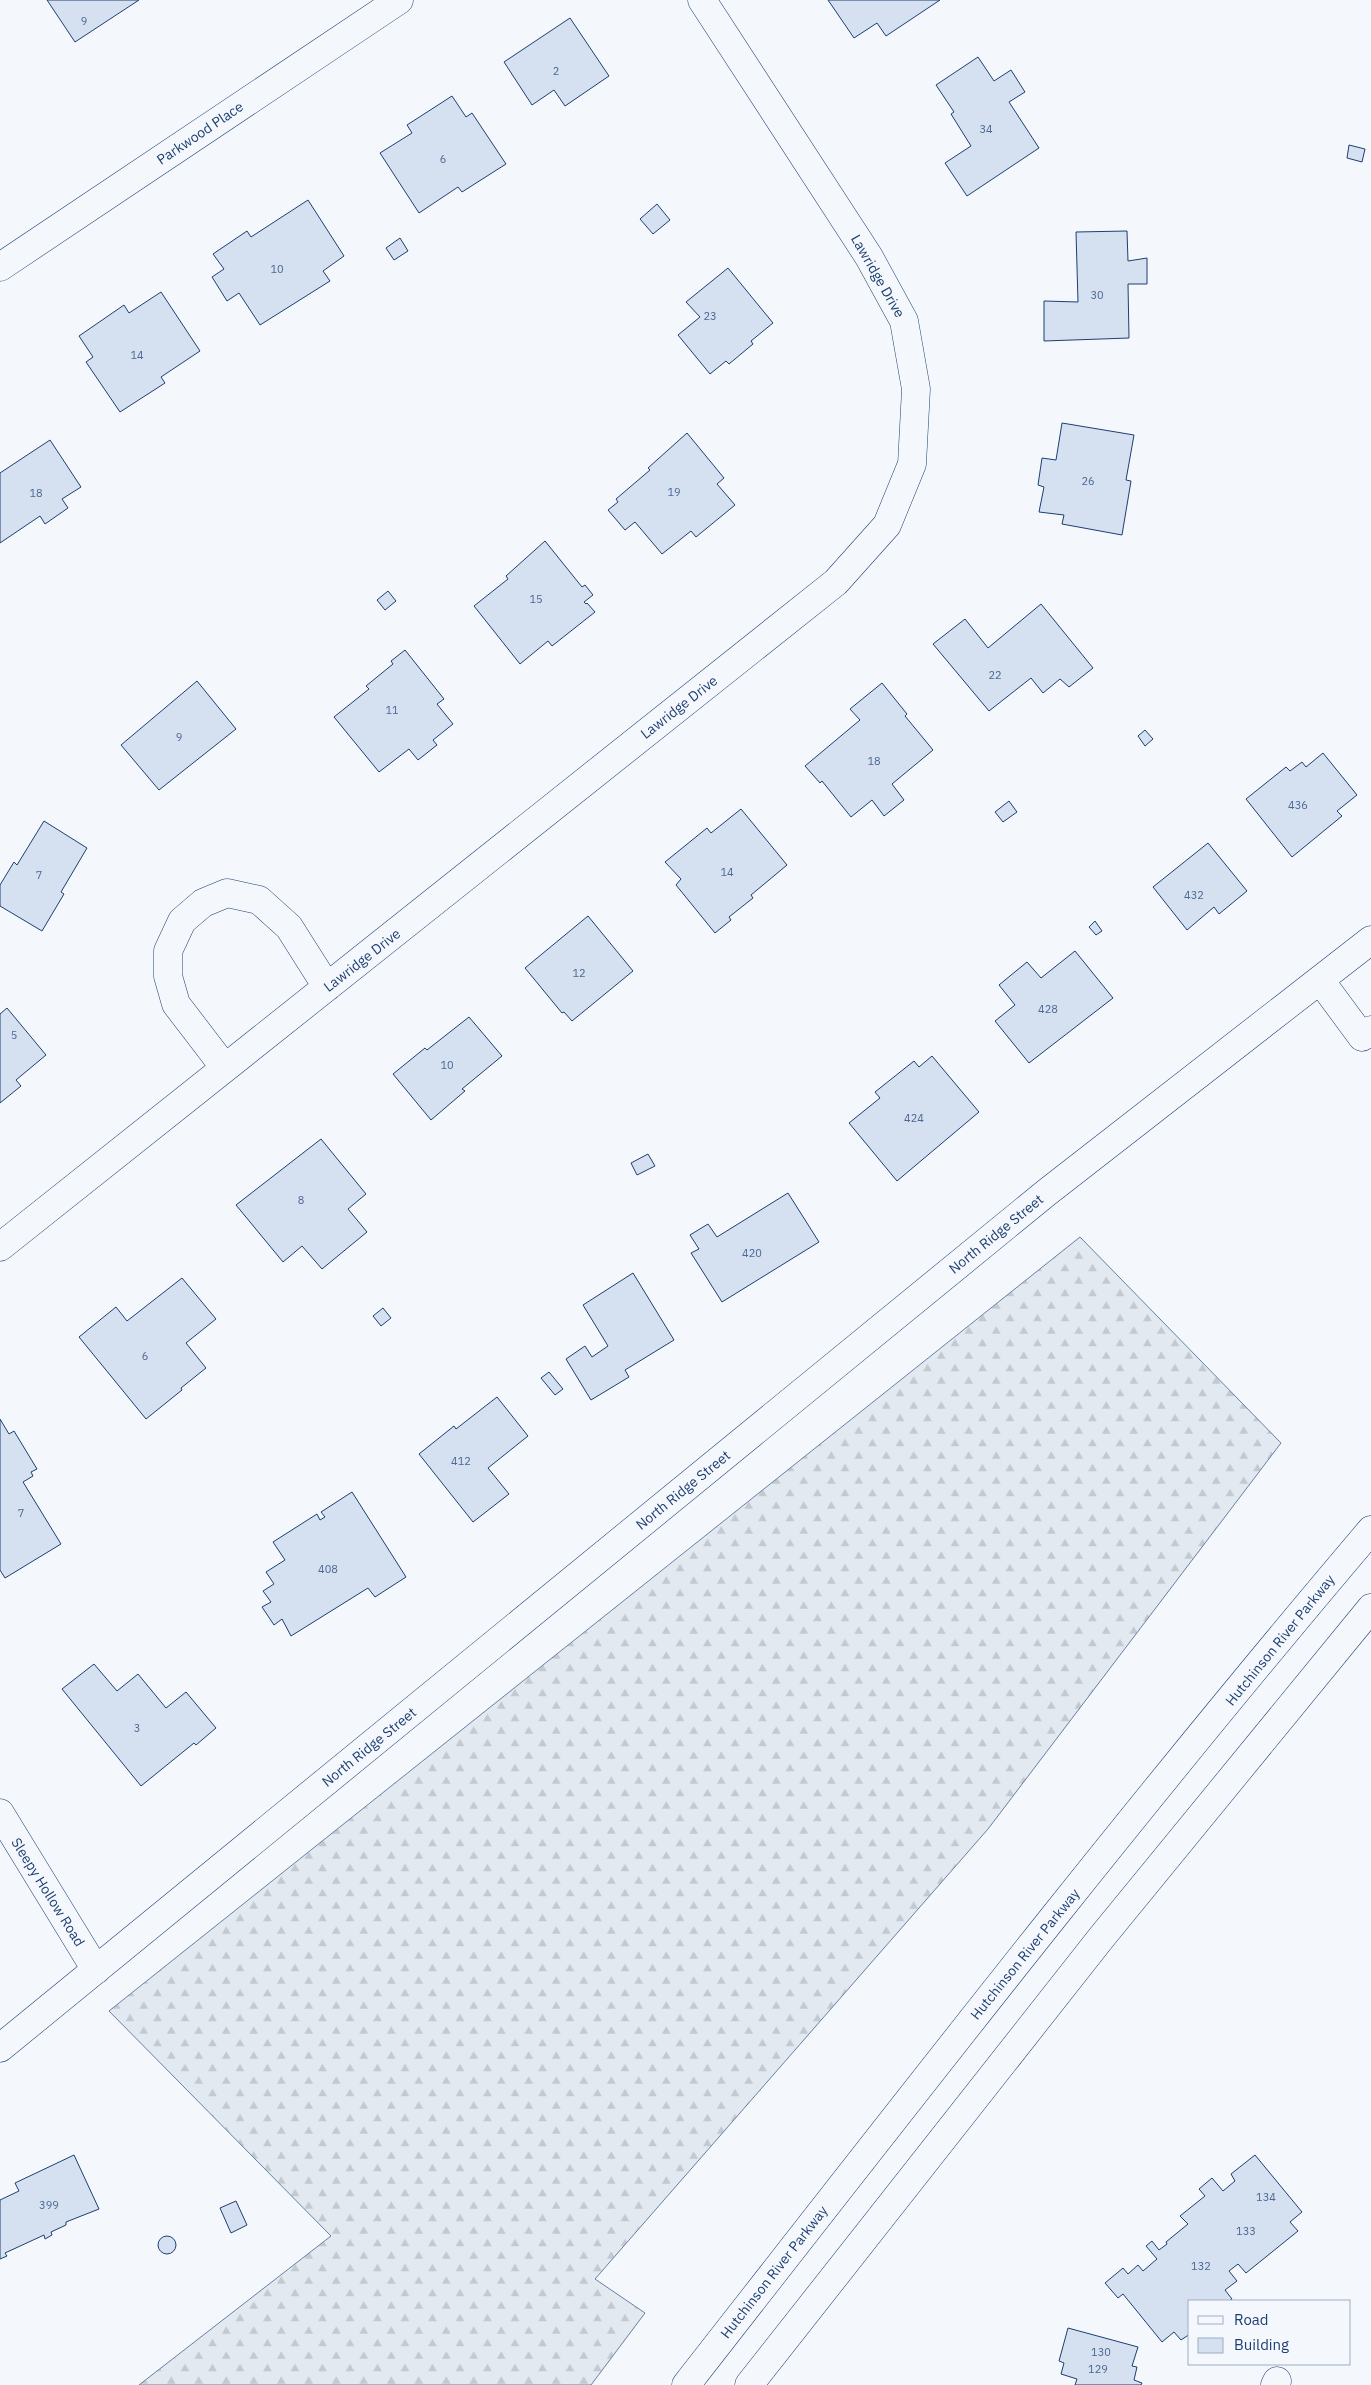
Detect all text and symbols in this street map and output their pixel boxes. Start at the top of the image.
house number: 9 [81,14,87,28]
house number: 2 [553,64,559,78]
street label: Parkwood Place [153,97,247,169]
house number: 34 [979,122,993,136]
house number: 6 [440,152,446,166]
street label: Lawridge Drive [847,231,909,321]
house number: 10 [270,262,284,276]
house number: 30 [1090,288,1104,302]
house number: 23 [703,309,717,323]
house number: 14 [130,348,144,362]
house number: 26 [1081,474,1095,488]
house number: 19 [667,485,681,499]
house number: 18 [29,486,43,500]
house number: 15 [529,592,543,606]
house number: 22 [988,668,1002,682]
street label: Lawridge Drive [637,671,721,743]
house number: 11 [385,703,399,717]
house number: 9 [176,730,182,744]
house number: 18 [867,754,881,768]
house number: 436 [1288,798,1308,812]
house number: 14 [720,865,734,879]
house number: 7 [36,868,42,882]
house number: 432 [1184,888,1204,902]
street label: Lawridge Drive [320,924,404,996]
house number: 12 [572,966,586,980]
house number: 428 [1038,1002,1058,1016]
house number: 5 [11,1028,17,1042]
house number: 10 [440,1058,454,1072]
house number: 424 [904,1111,924,1125]
street label: North Ridge Street [945,1190,1047,1278]
house number: 8 [298,1193,304,1207]
house number: 420 [742,1246,762,1260]
house number: 6 [142,1349,148,1363]
street label: North Ridge Street [632,1446,734,1534]
house number: 412 [451,1454,471,1468]
house number: 7 [18,1506,24,1520]
house number: 408 [318,1562,338,1576]
street label: Hutchinson River Parkway [1221,1571,1339,1709]
street label: North Ridge Street [318,1703,420,1791]
house number: 3 [134,1721,140,1735]
street label: Sleepy Hollow Road [7,1834,89,1950]
street label: Hutchinson River Parkway [966,1885,1084,2023]
house number: 134 [1256,2190,1276,2204]
house number: 399 [39,2198,59,2212]
street label: Hutchinson River Parkway [716,2202,832,2342]
house number: 133 [1236,2224,1256,2238]
house number: 132 [1191,2259,1211,2273]
legend [1188,2300,1351,2365]
text: Road [1234,2310,1269,2329]
text: Building [1234,2335,1289,2354]
house number: 130 [1091,2345,1111,2359]
house number: 129 [1088,2362,1108,2376]

